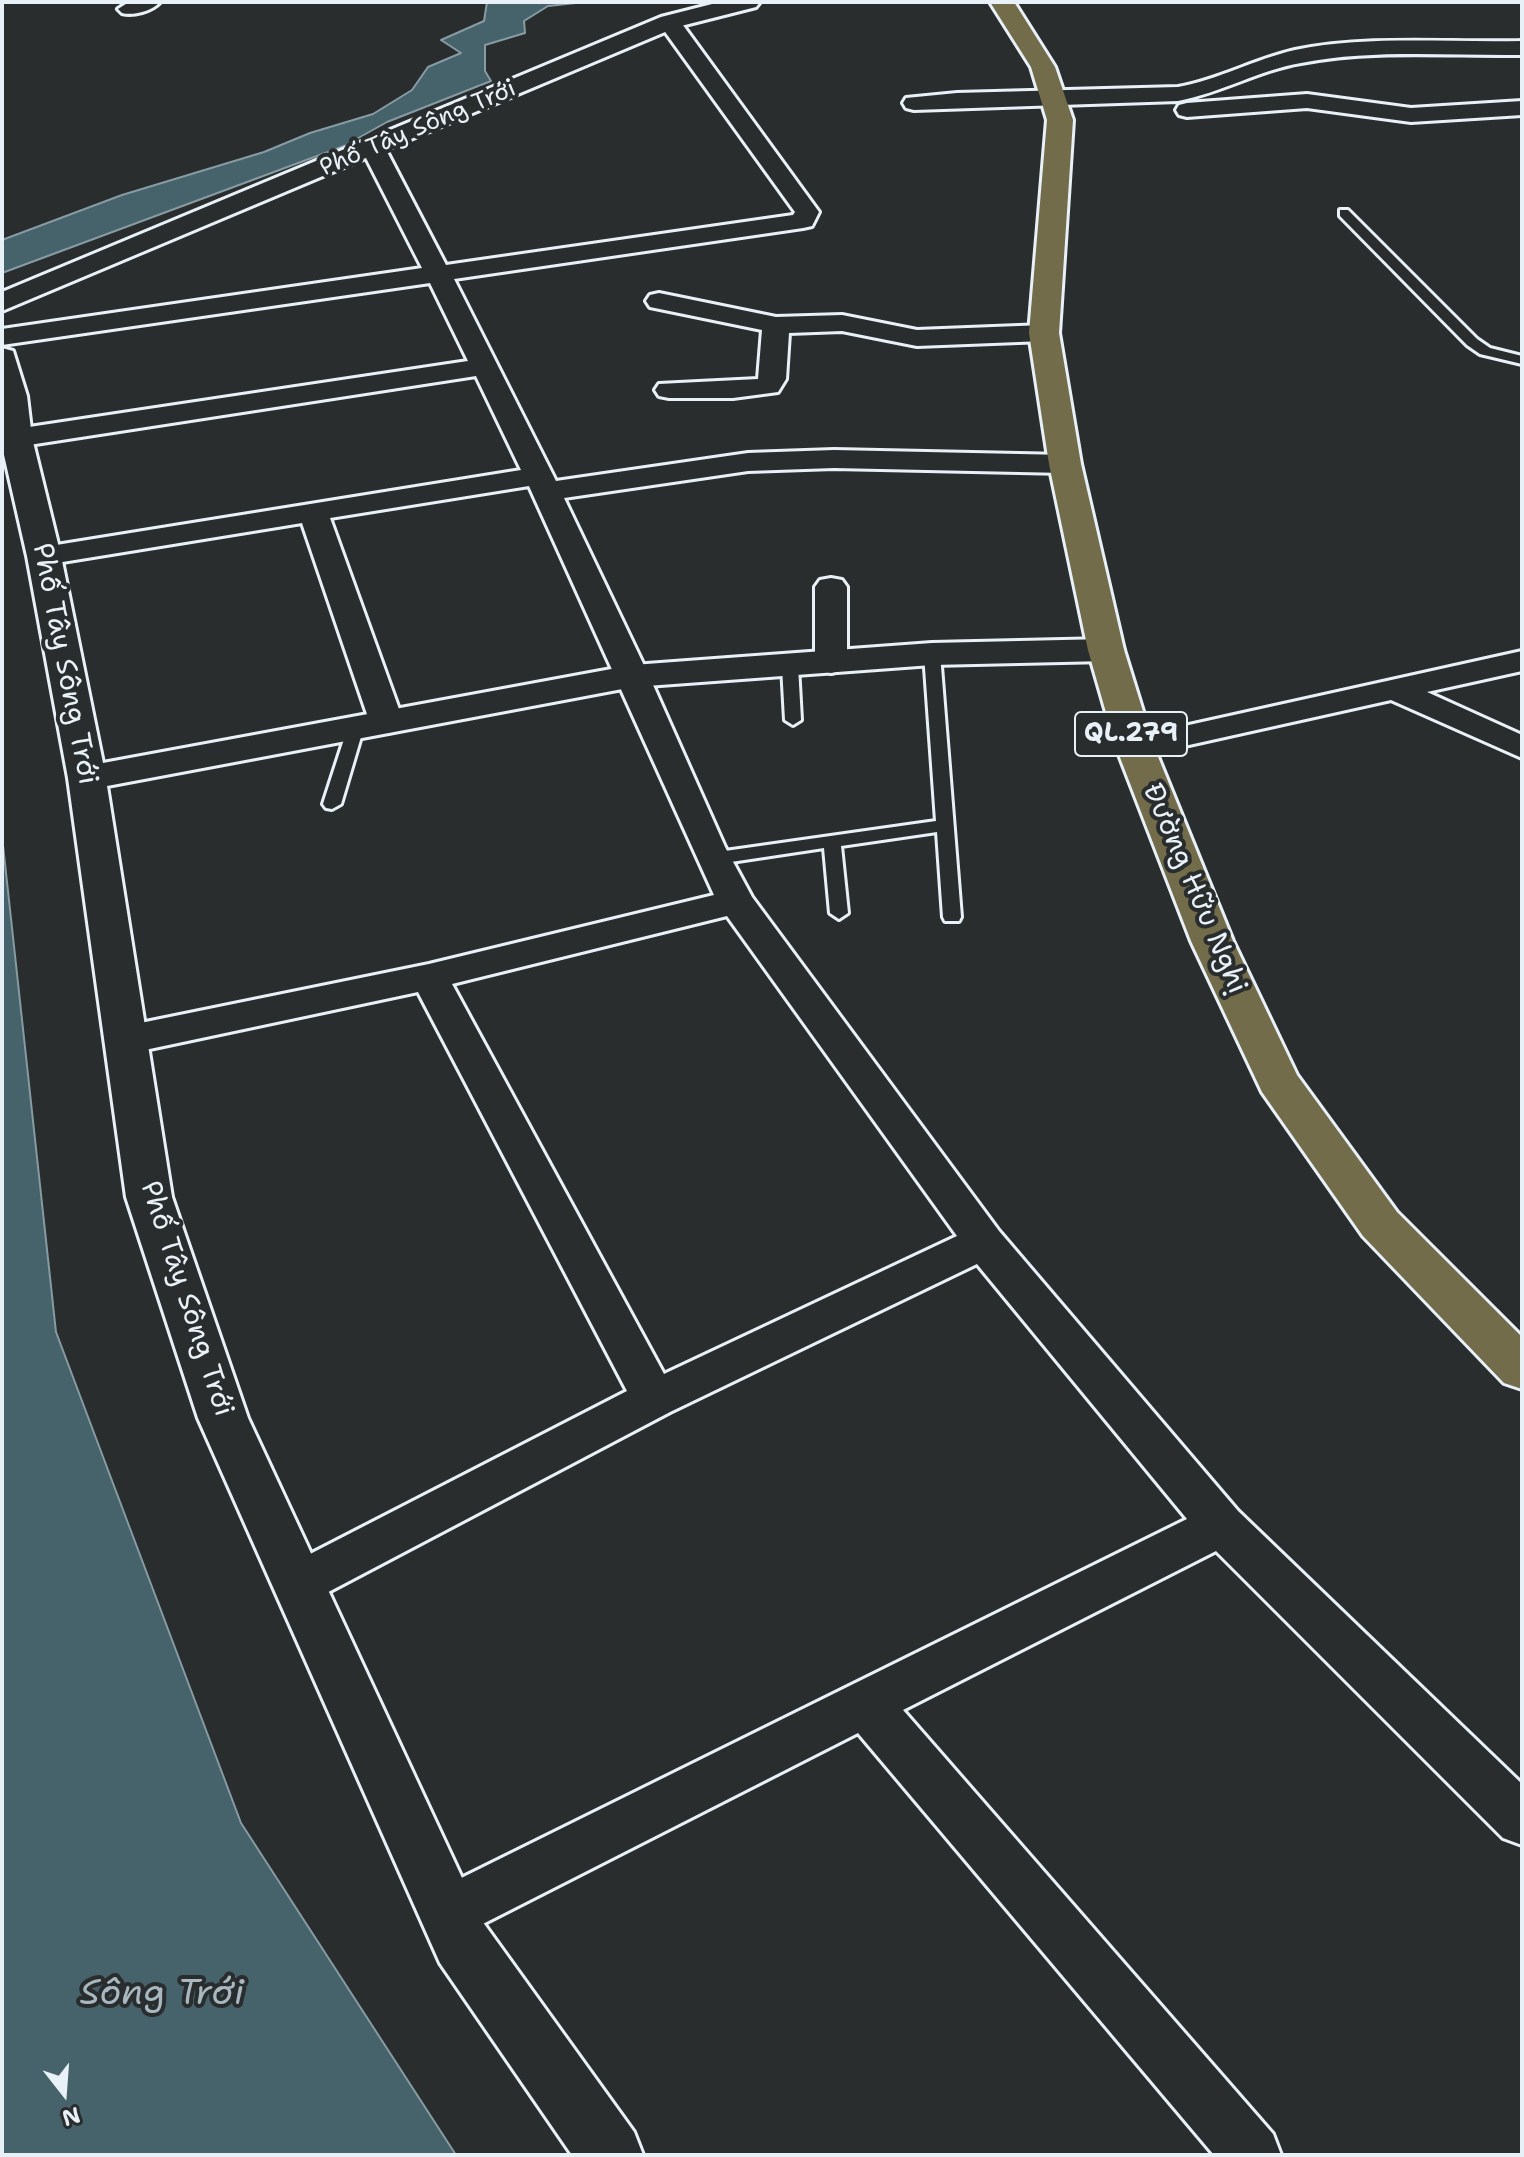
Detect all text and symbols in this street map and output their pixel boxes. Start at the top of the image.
street label: Phố Tây Sông Trới [316,75,520,183]
street label: Phố Tây Sông Trới [24,540,104,788]
road number: QL.279 [1075,712,1187,756]
street label: Đường Hữu Nghị [1135,779,1253,999]
street label: Phố Tây Sông Trới [132,1177,240,1421]
water label: Sông Trới [80,1973,244,2017]
north arrow [24,2053,104,2133]
text: N [59,2100,84,2133]

